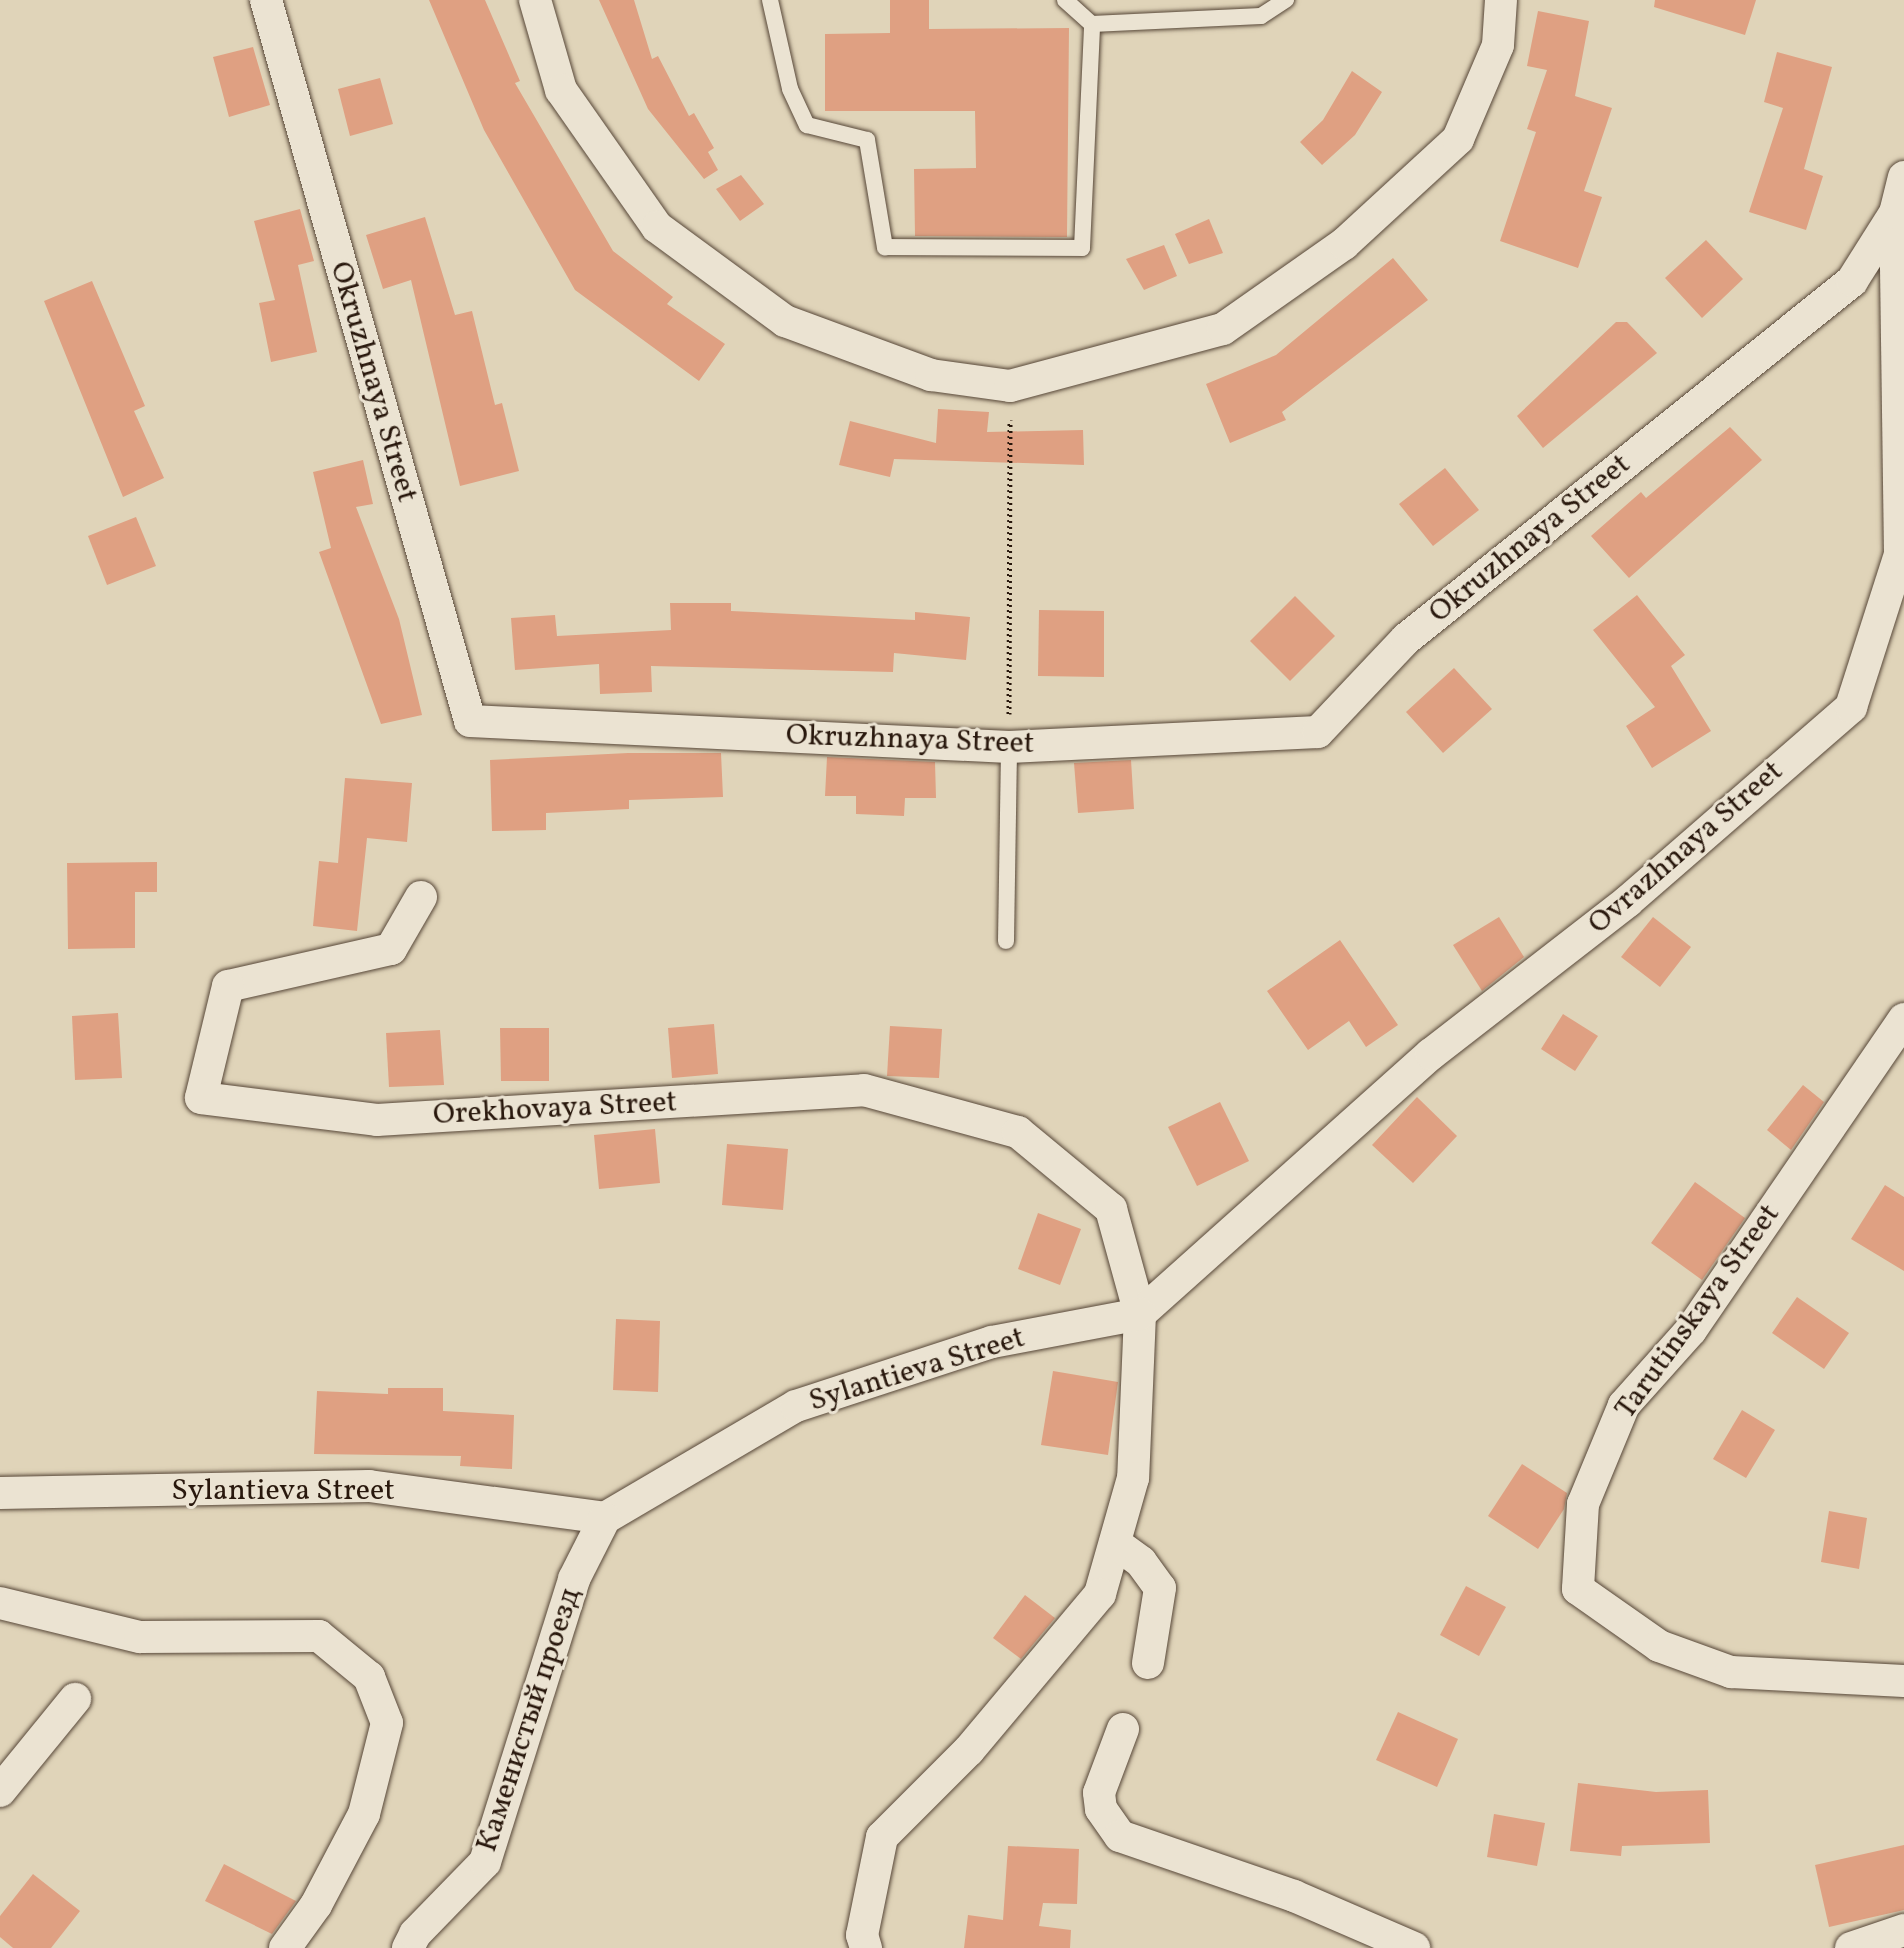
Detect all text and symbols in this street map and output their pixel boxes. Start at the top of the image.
street label: Okruzhnaya Street [321,258,425,506]
street label: Okruzhnaya Street [1422,447,1638,631]
street label: Okruzhnaya Street [785,718,1035,762]
street label: Ovrazhnaya Street [1581,754,1791,942]
street label: Orekhovaya Street [432,1085,678,1133]
street label: Tarutinskaya Street [1608,1198,1788,1426]
street label: Sylantieva Street [805,1320,1029,1420]
street label: Sylantieva Street [171,1473,395,1509]
street label: Каменистый проезд [469,1583,589,1857]

